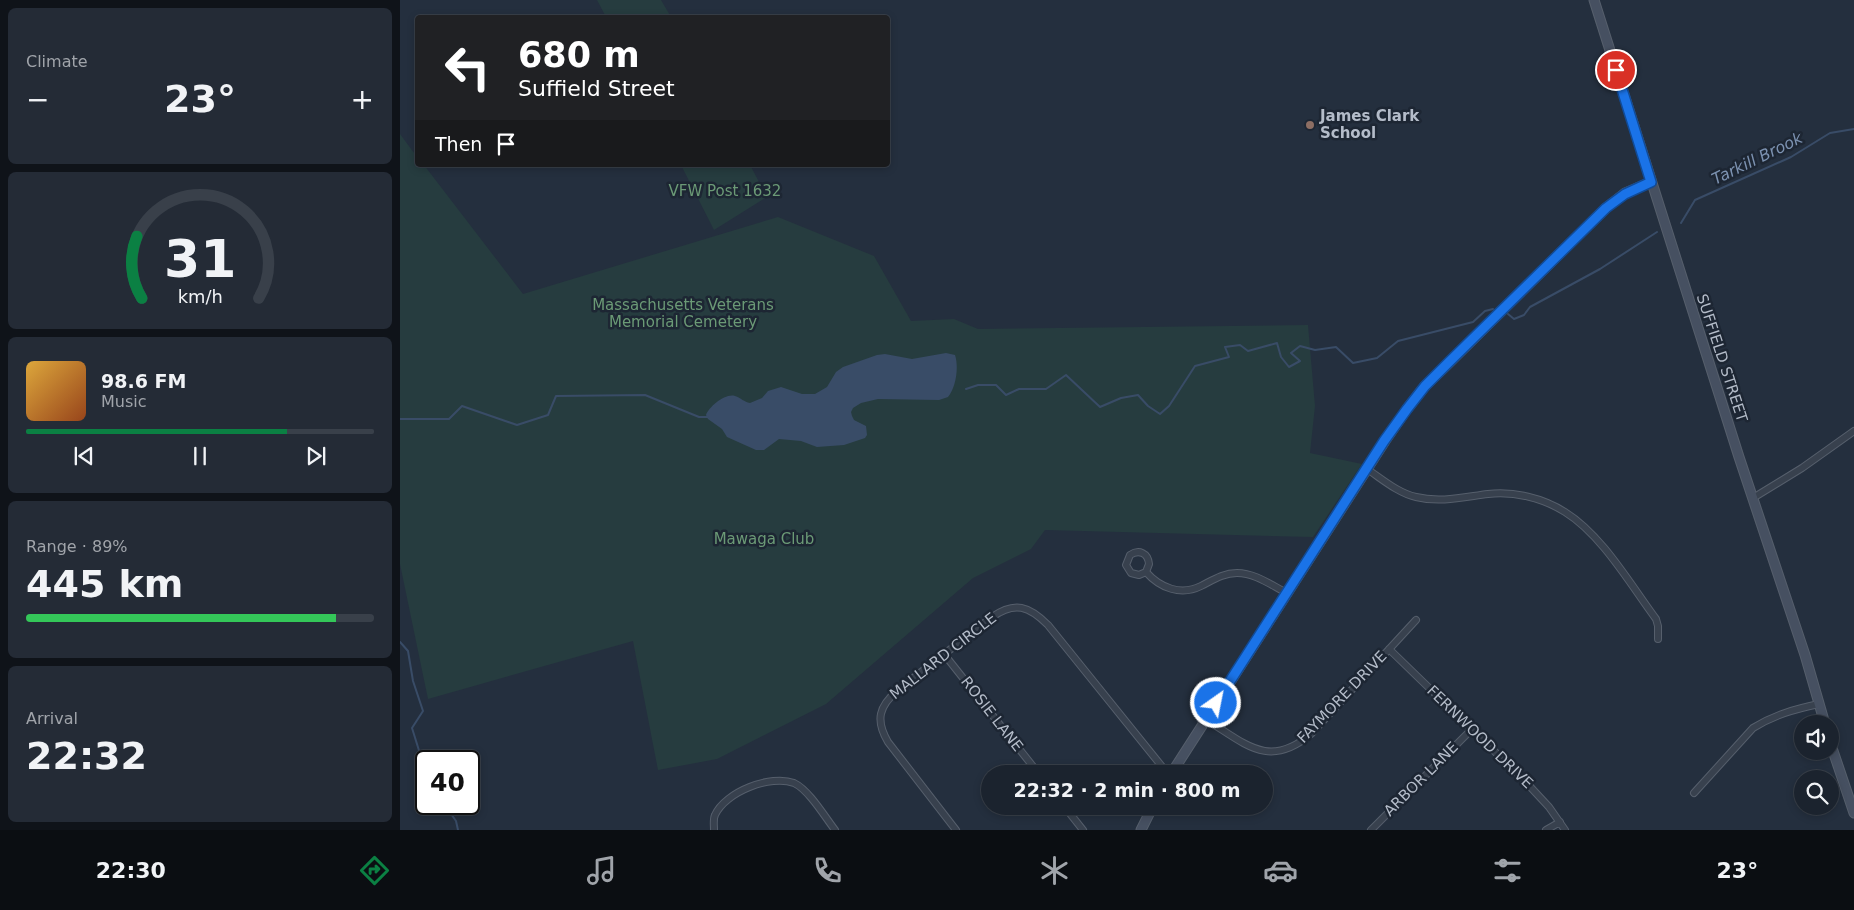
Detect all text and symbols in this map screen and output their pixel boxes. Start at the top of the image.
icon: left [435,35,500,100]
text: 680 m [518,35,640,75]
pin [1595,49,1637,91]
text: Climate [26,52,88,71]
icon: arrive [1602,56,1630,84]
text: Suffield Street [518,76,675,101]
text: 23° [164,77,236,121]
text: − [26,83,49,116]
text: + [351,83,374,116]
place label: James Clark School [1319,107,1420,142]
marker: James Clark School [1304,119,1316,131]
water label: Tarkill Brook [1709,128,1806,189]
icon: arrive [492,130,520,158]
text: Then [435,133,482,155]
park label: VFW Post 1632 [669,182,781,200]
text: 31 [164,229,236,289]
text: km/h [177,286,223,307]
street label: SUFFIELD STREET [1693,292,1751,425]
park label: Massachusetts Veterans Memorial Cemetery [592,296,774,331]
text: 98.6 FM [101,370,186,392]
text: Music [101,392,147,411]
icon: previous [70,442,98,470]
icon: pause [186,442,214,470]
icon: next [302,442,330,470]
park label: Mawaga Club [714,530,814,548]
text: Range · 89% [26,537,128,556]
text: 445 km [26,562,183,606]
street label: MALLARD CIRCLE [886,609,1000,703]
street label: FAYMORE DRIVE [1293,647,1391,747]
street label: ROSIE LANE [957,673,1027,755]
position arrow [1189,676,1241,728]
street label: FERNWOOD DRIVE [1423,682,1537,792]
text: Arrival [26,709,78,728]
map controls [1794,715,1839,815]
button: sound [1794,715,1839,760]
text: 22:32 [26,734,147,778]
street label: ARBOR LANE [1380,738,1462,820]
speed limit sign: 40 [415,750,480,815]
button: search [1794,770,1839,815]
text: 22:32 · 2 min · 800 m [1013,779,1241,801]
icon: directions [357,853,392,888]
icon: music [584,853,619,888]
icon: phone [810,853,845,888]
icon: climate [1037,853,1072,888]
icon: car [1263,853,1298,888]
icon: filters [1490,853,1525,888]
text: 22:30 [96,858,166,883]
text: 23° [1717,858,1758,883]

